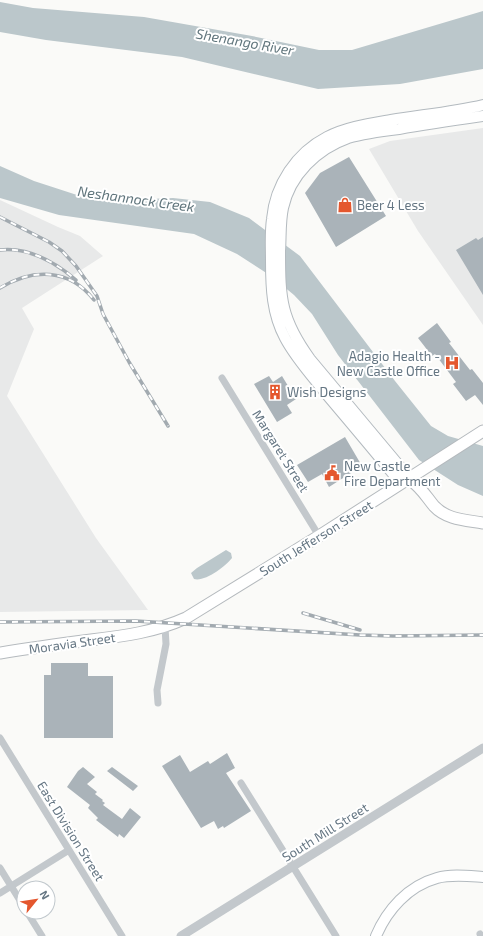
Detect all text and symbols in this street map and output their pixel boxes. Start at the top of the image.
water label: Shenango River [195,25,296,59]
water label: Neshannock Creek [77,182,195,215]
shop icon: Beer 4 Less [336,196,354,214]
place label: Beer 4 Less [357,197,425,213]
place label: Adagio Health - New Castle Office [337,348,440,379]
hospital icon: Adagio Health - New Castle Office [443,354,461,372]
building icon: Wish Designs [266,383,284,401]
place label: Wish Designs [287,384,366,400]
street label: Margaret Street [249,407,313,495]
place label: New Castle Fire Department [344,458,441,489]
public building icon: New Castle Fire Department [323,464,341,482]
street label: South Jefferson Street [256,497,376,579]
street label: Moravia Street [28,629,116,657]
street label: East Division Street [34,778,108,884]
street label: South Mill Street [279,799,371,865]
north arrow [16,880,56,920]
text: N [37,888,53,901]

